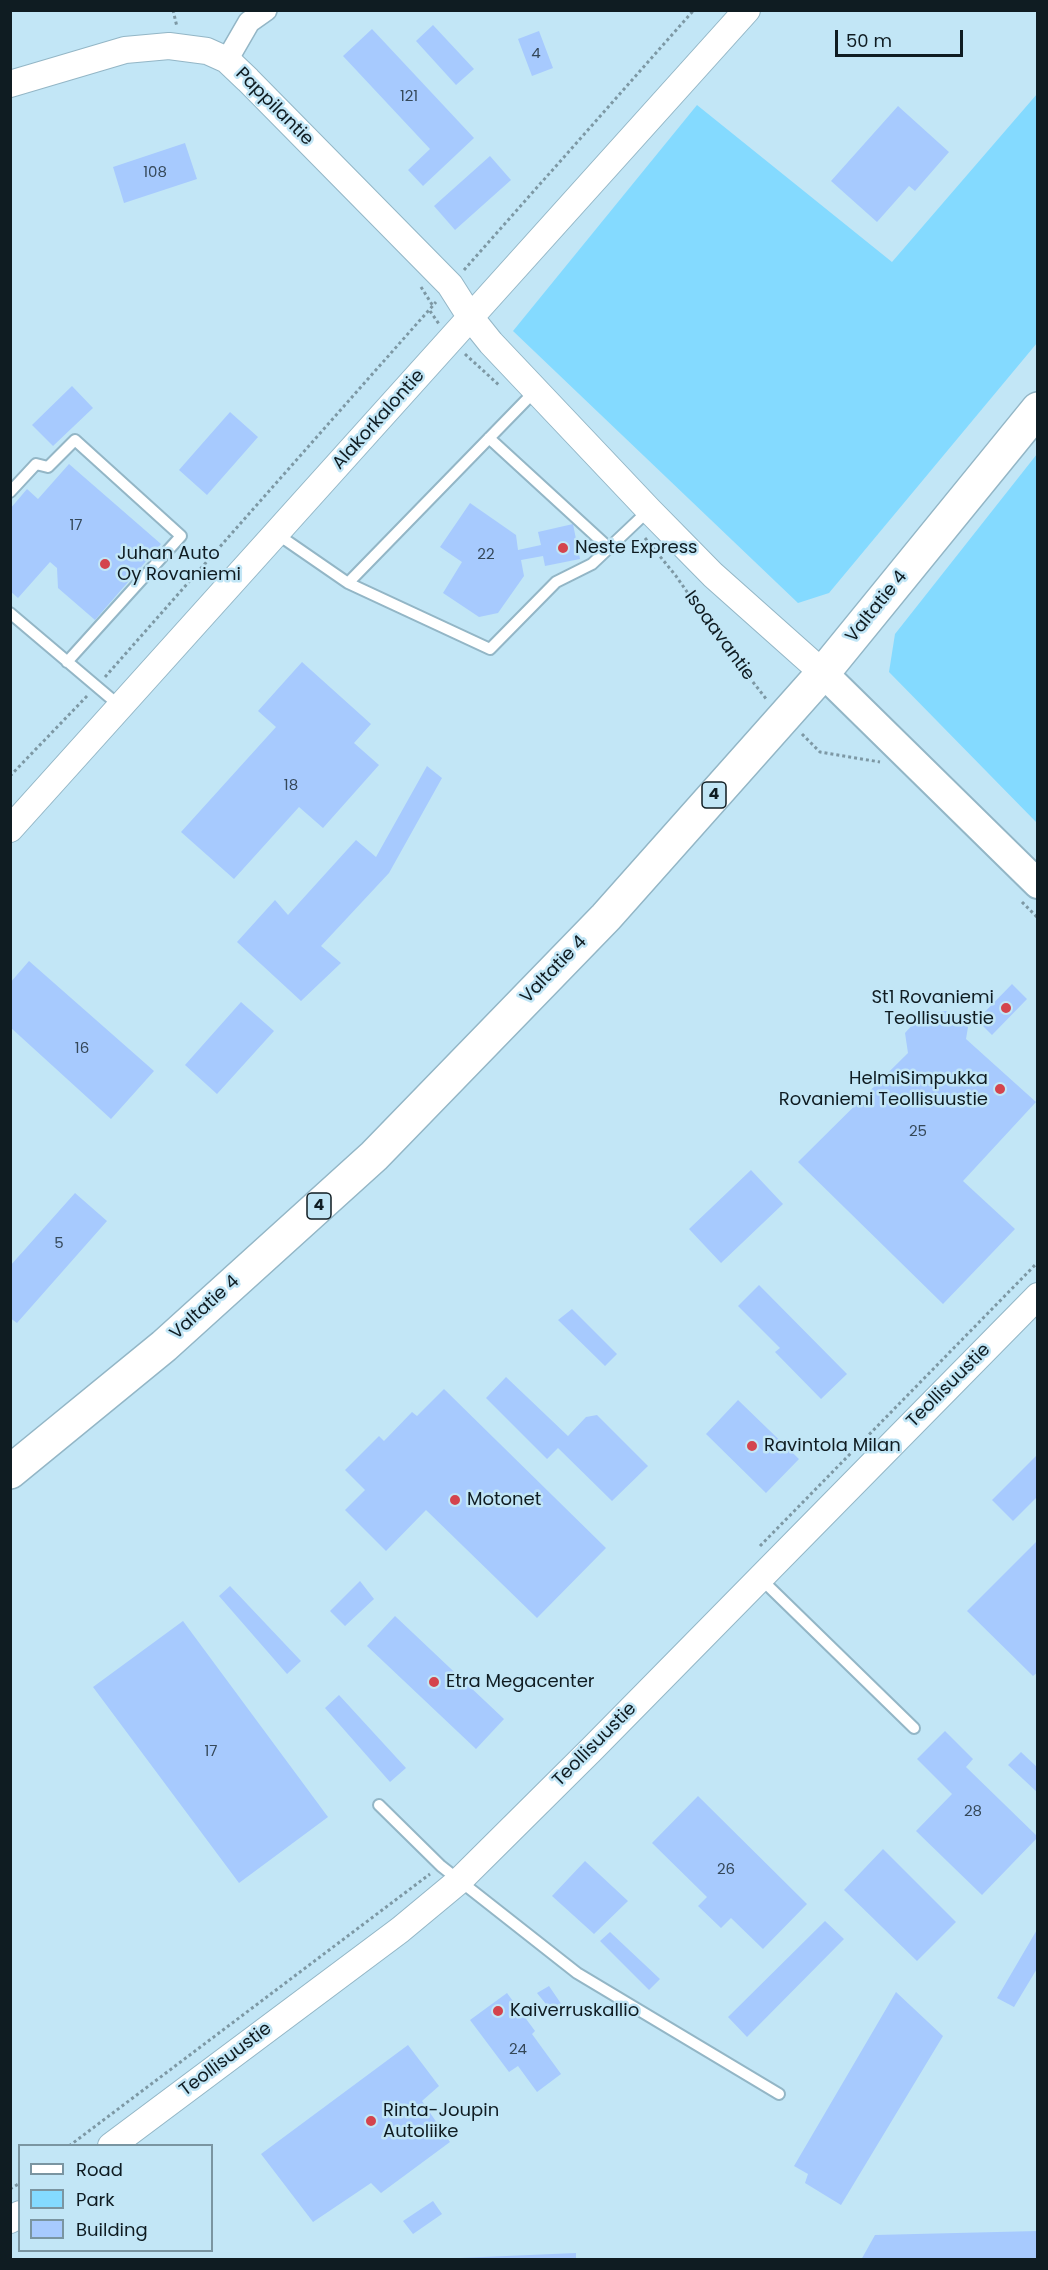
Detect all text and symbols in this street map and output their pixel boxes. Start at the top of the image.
scale bar [838,18,966,56]
text: 50 m [846,28,892,53]
house number: 4 [531,45,541,63]
street label: Pappilantie [230,63,318,151]
house number: 121 [400,88,418,106]
house number: 108 [143,164,167,182]
street label: Alakorkalontie [328,365,430,475]
house number: 17 [70,517,82,535]
place label: Neste Express [575,537,697,559]
marker: Neste Express [556,541,570,555]
place label: Juhan Auto Oy Rovaniemi [117,543,241,586]
house number: 22 [477,546,495,564]
marker: Juhan Auto Oy Rovaniemi [98,557,112,571]
street label: Valtatie 4 [842,567,912,647]
street label: Isoaavantie [679,587,759,685]
house number: 18 [284,777,298,795]
road number: 4 [702,782,726,808]
street label: Valtatie 4 [516,932,592,1008]
place label: St1 Rovaniemi Teollisuustie [872,987,994,1030]
marker: St1 Rovaniemi Teollisuustie [999,1001,1013,1015]
house number: 16 [75,1040,89,1058]
place label: HelmiSimpukka Rovaniemi Teollisuustie [779,1068,988,1110]
marker: HelmiSimpukka Rovaniemi Teollisuustie [993,1082,1007,1096]
house number: 25 [909,1123,927,1141]
road number: 4 [307,1193,331,1219]
house number: 5 [54,1235,64,1253]
street label: Valtatie 4 [166,1271,244,1345]
street label: Teollisuustie [903,1340,995,1432]
place label: Ravintola Milan [764,1435,901,1457]
marker: Ravintola Milan [745,1439,759,1453]
place label: Motonet [467,1489,541,1511]
marker: Motonet [448,1493,462,1507]
place label: Etra Megacenter [446,1671,594,1693]
marker: Etra Megacenter [427,1675,441,1689]
street label: Teollisuustie [549,1699,641,1791]
house number: 17 [205,1743,217,1761]
house number: 28 [964,1803,982,1821]
house number: 26 [717,1861,735,1879]
place label: Kaiverruskallio [510,2000,639,2022]
marker: Kaiverruskallio [491,2004,505,2018]
street label: Teollisuustie [176,2018,276,2102]
house number: 24 [509,2041,527,2059]
place label: Rinta-Joupin Autoliike [383,2100,499,2142]
marker: Rinta-Joupin Autoliike [364,2114,378,2128]
legend [18,2144,213,2252]
text: Road [76,2157,123,2182]
text: Park [76,2187,115,2212]
text: Building [76,2217,148,2242]

